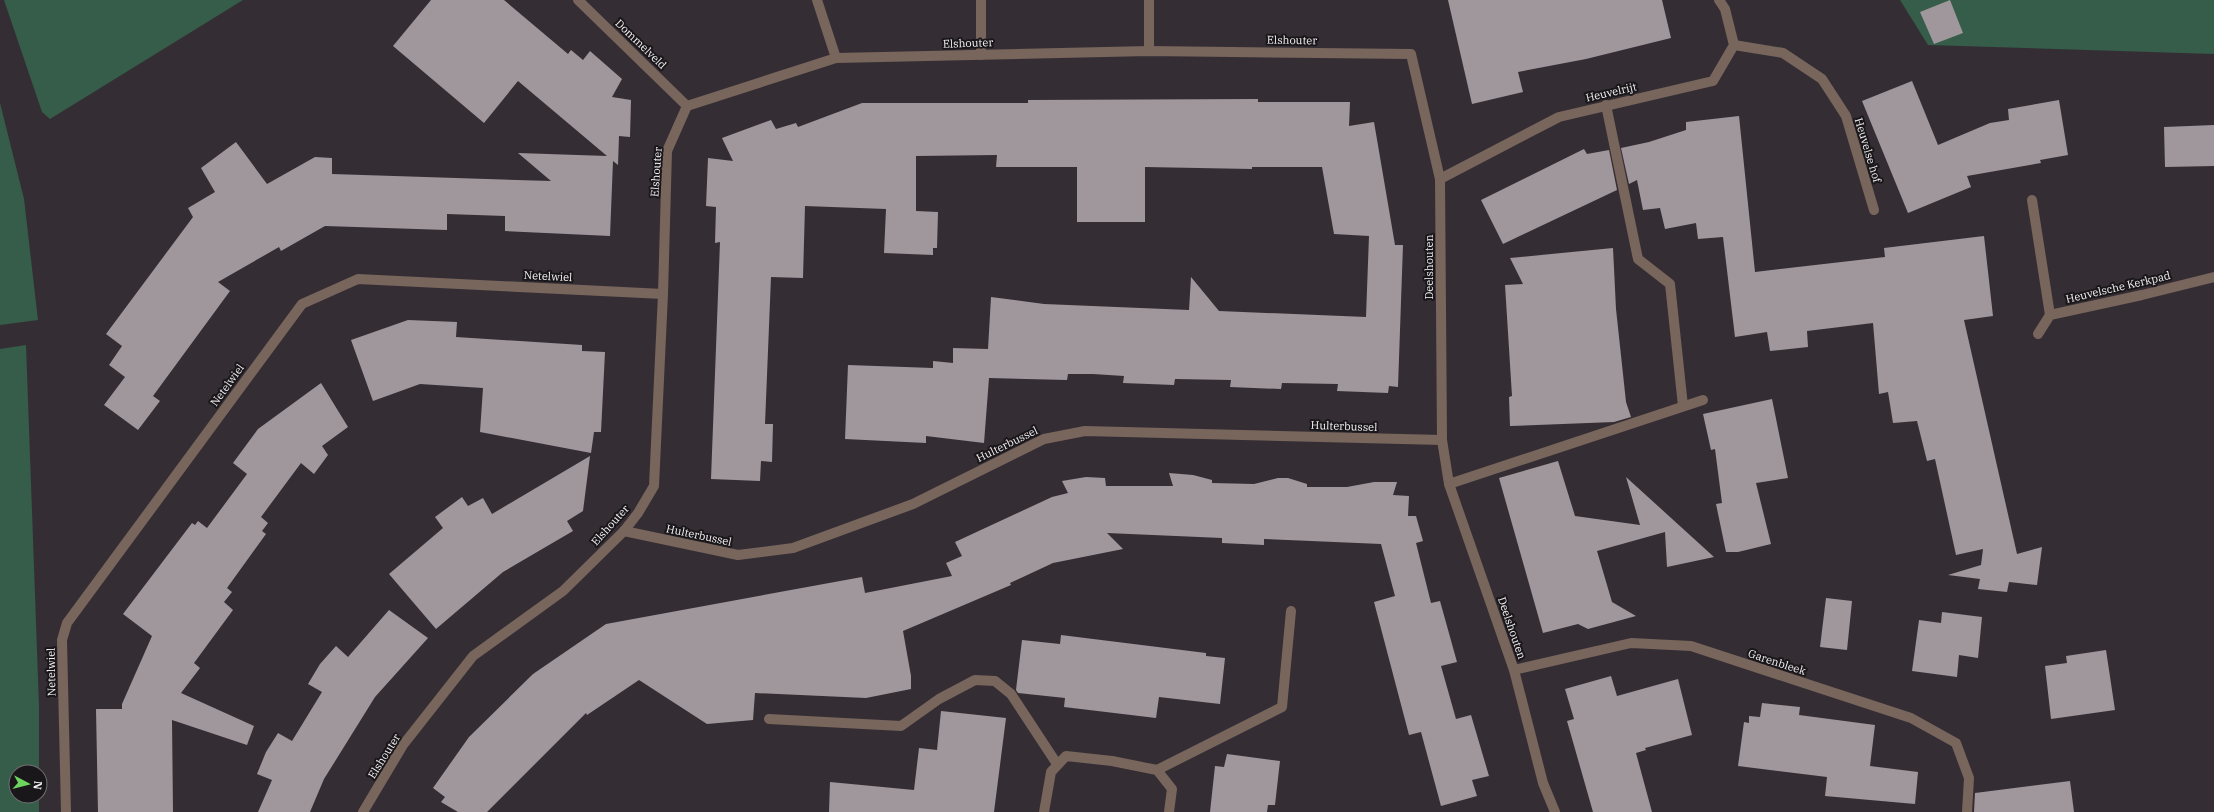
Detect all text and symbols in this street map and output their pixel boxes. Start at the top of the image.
street label: Dommelveld [612,16,670,72]
street label: Elshouter [1267,33,1317,47]
street label: Elshouter [943,35,993,51]
street label: Heuvelrijt [1584,79,1638,105]
street label: Heuvelse hof [1852,116,1885,185]
street label: Elshouter [647,146,665,198]
street label: Deelshouten [1422,235,1436,299]
street label: Netelwiel [523,268,573,284]
street label: Heuvelsche Kerkpad [2064,268,2172,306]
street label: Netelwiel [207,361,247,409]
street label: Hulterbussel [1310,418,1378,434]
street label: Hulterbussel [974,423,1040,465]
street label: Elshouter [588,502,632,548]
street label: Hulterbussel [665,521,733,549]
street label: Deelshouten [1495,595,1529,661]
street label: Garenbleek [1746,646,1808,678]
street label: Netelwiel [44,648,58,696]
street label: Elshouter [365,731,403,781]
north arrow [8,764,48,804]
text: N [30,780,45,791]

